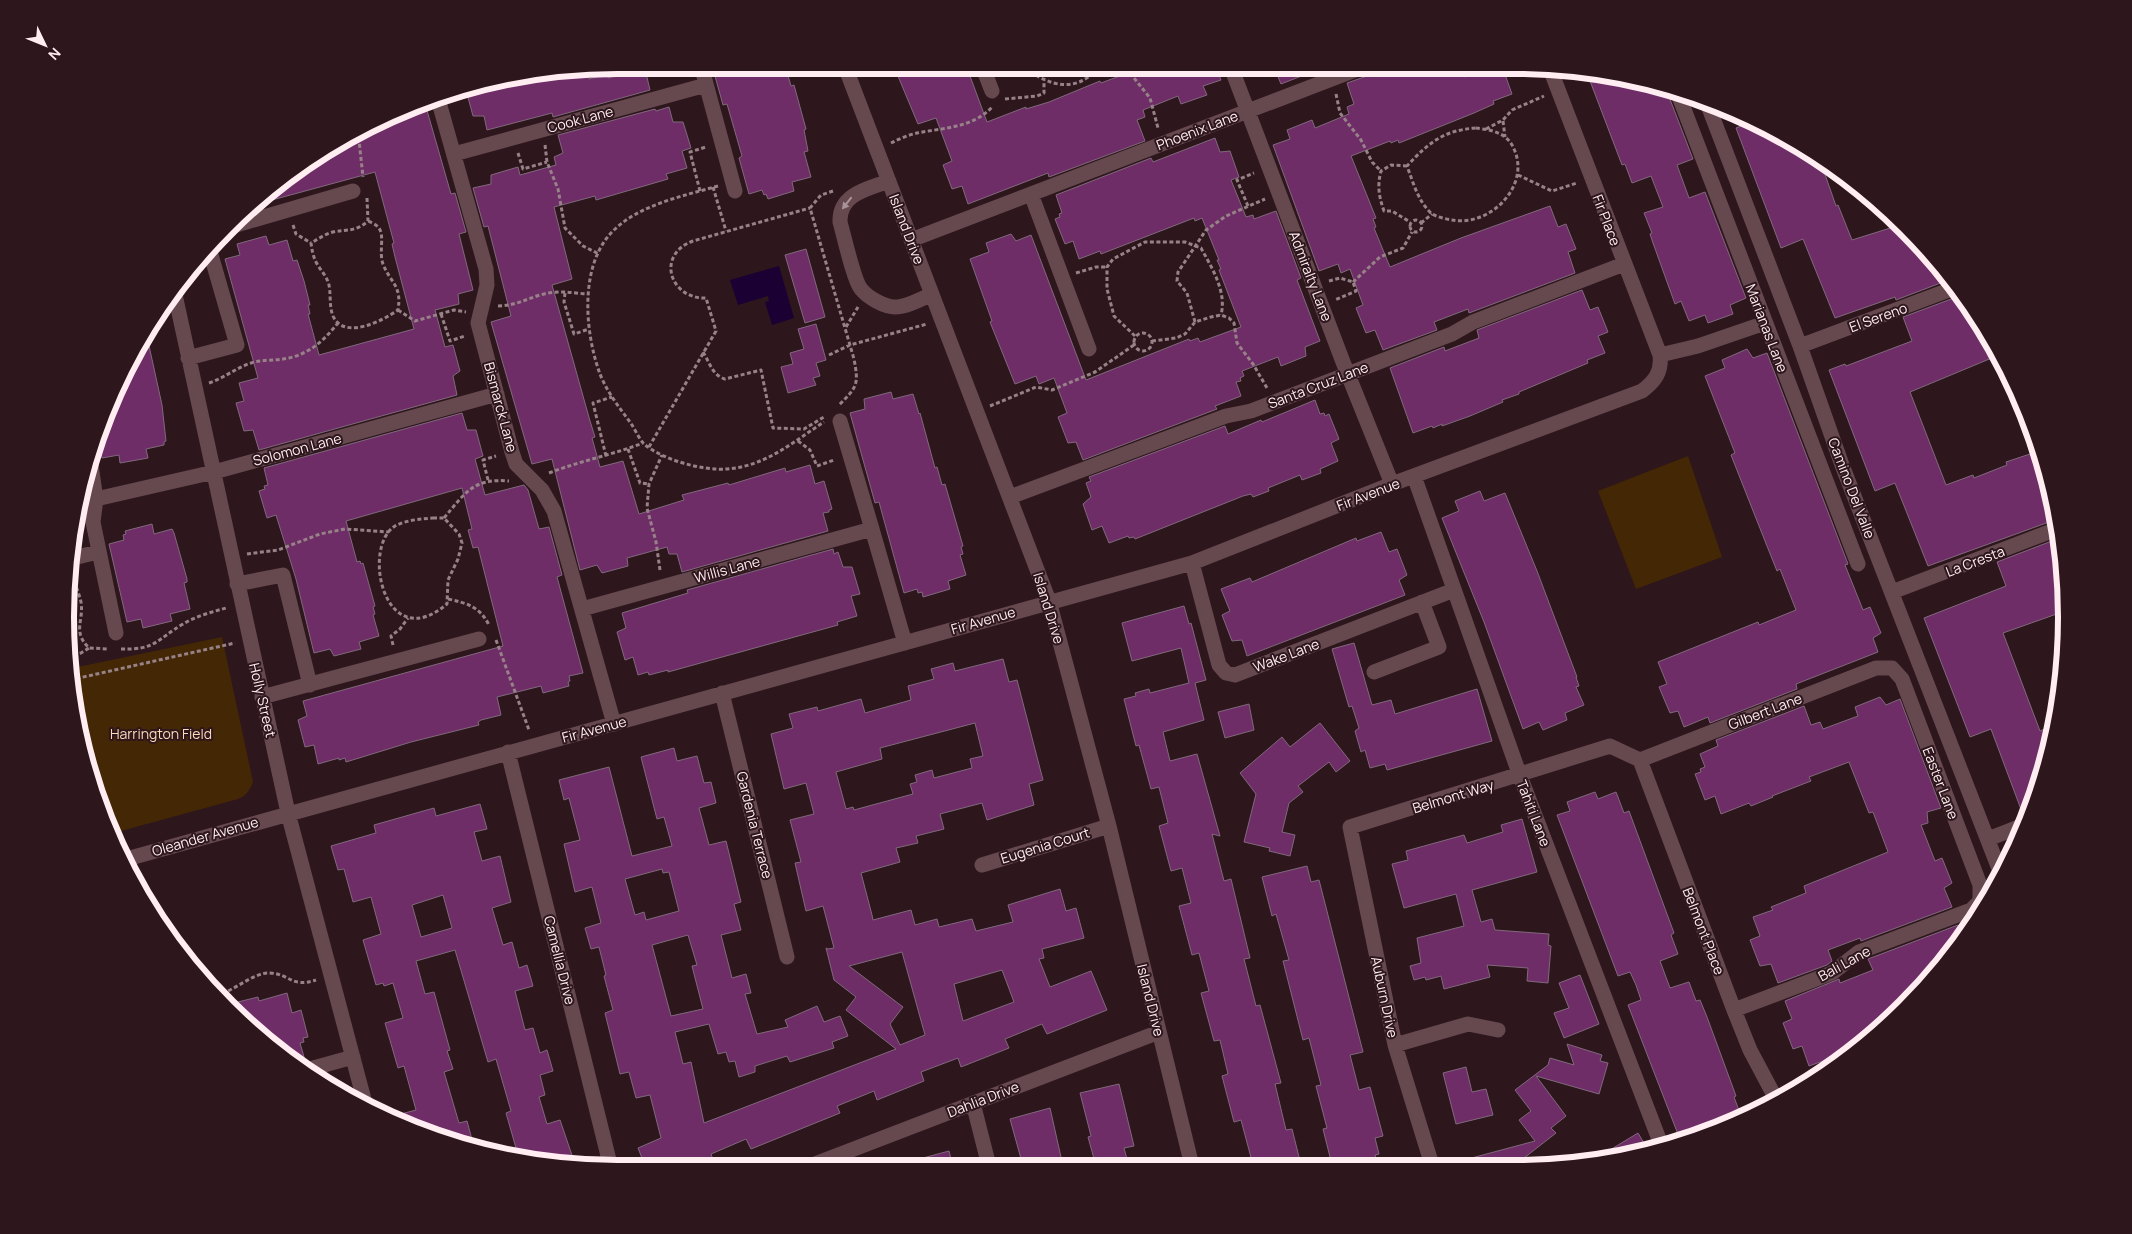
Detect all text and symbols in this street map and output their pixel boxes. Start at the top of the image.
north arrow [20,20,70,70]
text: N [44,44,65,64]
street label: Cook Lane [545,101,615,137]
street label: Phoenix Lane [1153,106,1241,154]
street label: Island Drive [885,191,929,267]
street label: Fir Place [1589,192,1625,248]
one-way arrow [841,196,852,209]
street label: Admiralty Lane [1285,228,1337,324]
street label: Marianas Lane [1741,281,1793,375]
street label: El Sereno [1846,298,1910,336]
street label: Santa Cruz Lane [1265,357,1371,413]
street label: Bismarck Lane [480,360,522,454]
street label: Solomon Lane [251,428,343,470]
street label: Camino Del Valle [1824,435,1880,541]
street label: Fir Avenue [1334,473,1402,515]
street label: La Cresta [1943,541,2007,581]
street label: Willis Lane [692,551,762,587]
street label: Island Drive [1029,570,1069,646]
street label: Fir Avenue [949,602,1017,638]
street label: Wake Lane [1250,634,1322,676]
street label: Holly Street [245,661,281,739]
street label: Gilbert Lane [1725,688,1805,734]
street label: Fir Avenue [560,711,628,747]
park label: Harrington Field [110,724,212,743]
street label: Easter Lane [1919,744,1963,822]
street label: Gardenia Terrace [733,769,777,881]
street label: Belmont Way [1410,774,1497,817]
street label: Tahiti Lane [1513,777,1555,849]
street label: Oleander Avenue [150,812,260,860]
street label: Eugenia Court [998,822,1092,868]
street label: Belmont Place [1679,885,1729,977]
street label: Camellia Drive [540,914,580,1006]
street label: Bali Lane [1814,941,1874,985]
street label: Auburn Drive [1367,955,1403,1039]
street label: Island Drive [1133,962,1169,1038]
street label: Dahlia Drive [944,1077,1022,1121]

